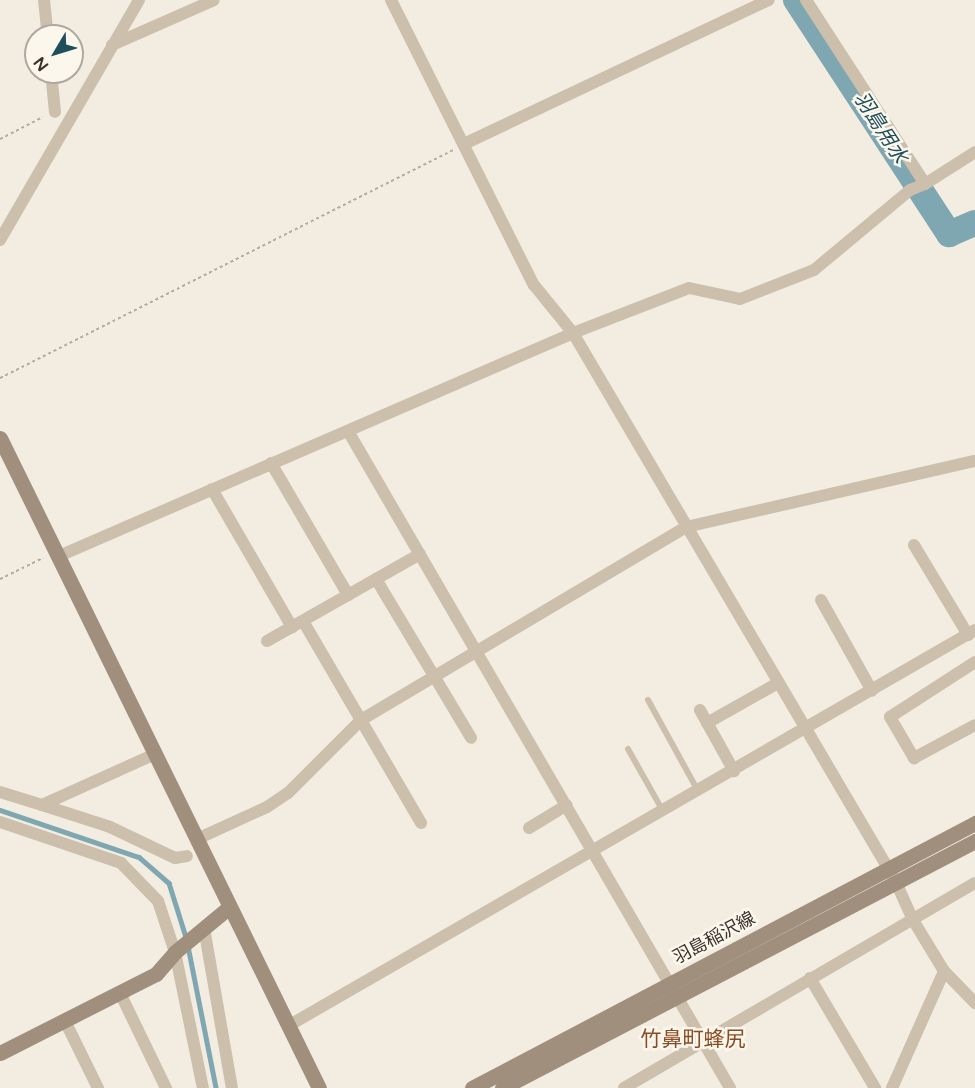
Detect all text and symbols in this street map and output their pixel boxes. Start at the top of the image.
north arrow [24,24,84,84]
text: N [30,53,53,75]
water label: 羽島用水 [848,88,912,168]
street label: 羽島稲沢線 [669,907,759,969]
district label: 竹鼻町蜂尻 [641,1027,745,1053]

